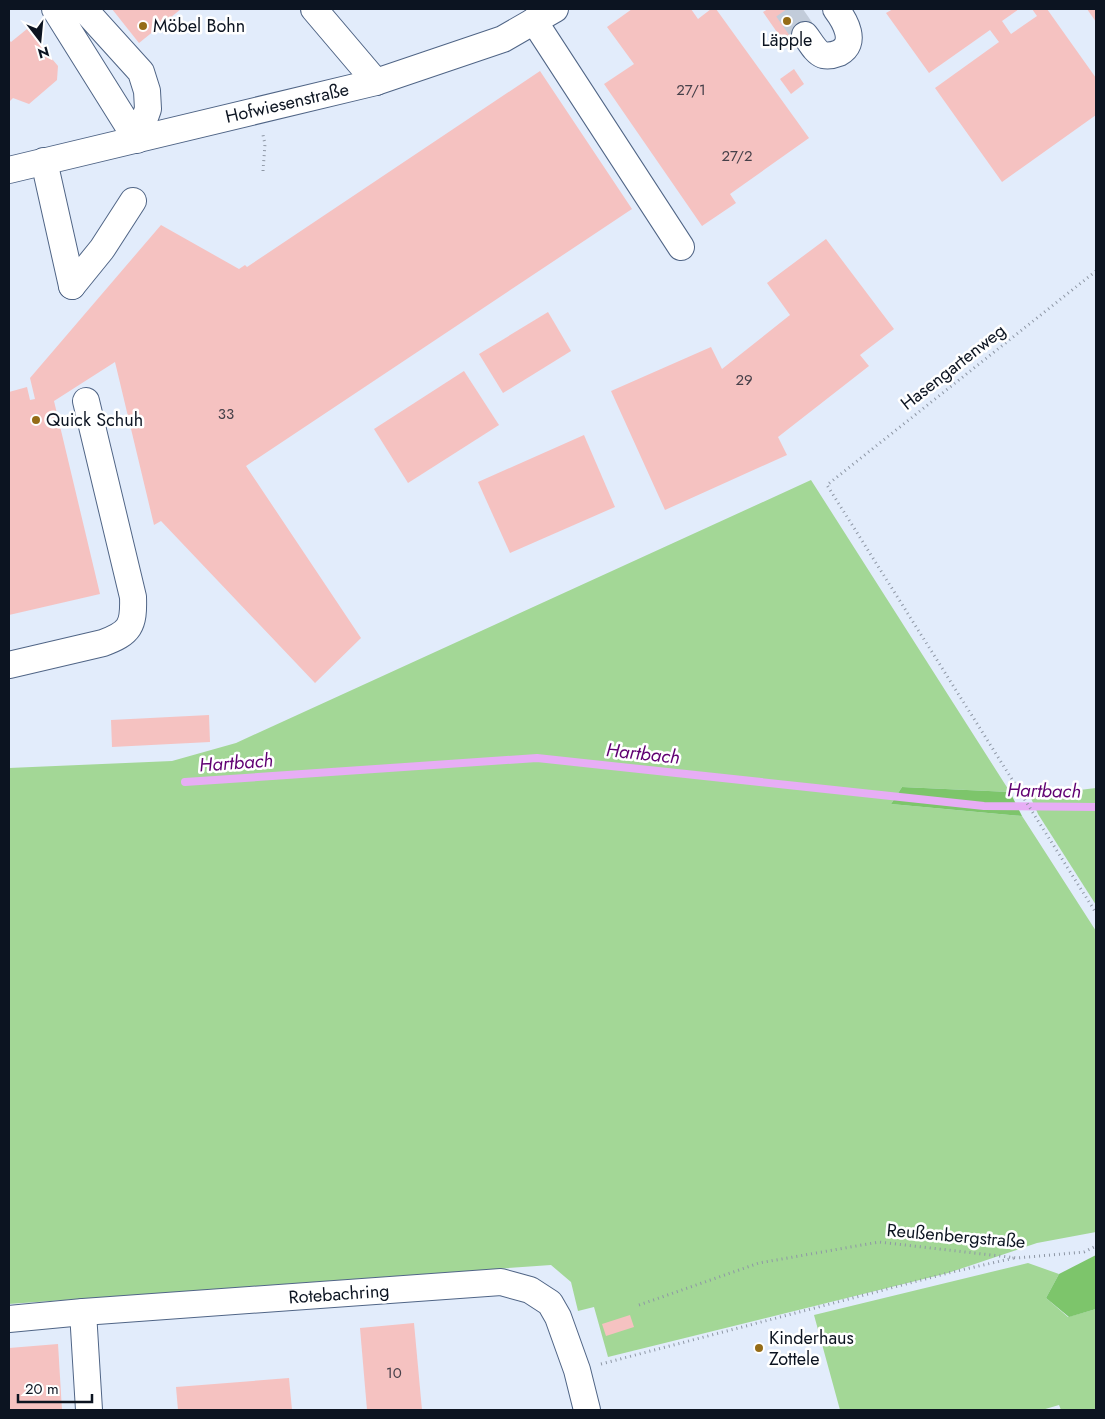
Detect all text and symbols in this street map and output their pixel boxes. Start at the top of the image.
place label: Möbel Bohn [153,13,245,39]
north arrow [15,15,65,65]
marker: Läpple [781,15,793,27]
marker: Möbel Bohn [137,20,149,32]
place label: Läpple [762,27,812,53]
text: N [35,41,52,64]
street label: Hofwiesenstraße [223,76,351,130]
house number: 27/1 [676,79,706,101]
house number: 27/2 [721,145,753,167]
street label: Hasengartenweg [895,318,1011,416]
house number: 29 [735,369,753,391]
house number: 33 [218,403,234,425]
place label: Quick Schuh [46,407,143,433]
marker: Quick Schuh [30,414,42,426]
water label: Hartbach [605,736,681,771]
water label: Hartbach [198,746,274,779]
water label: Hartbach [1007,776,1081,805]
street label: Reußenbergstraße [886,1217,1026,1255]
street label: Rotebachring [288,1278,390,1310]
place label: Kinderhaus Zottele [769,1325,854,1372]
marker: Kinderhaus Zottele [753,1342,765,1354]
house number: 10 [386,1362,402,1384]
scale bar [18,1372,91,1404]
text: 20 m [25,1378,59,1400]

